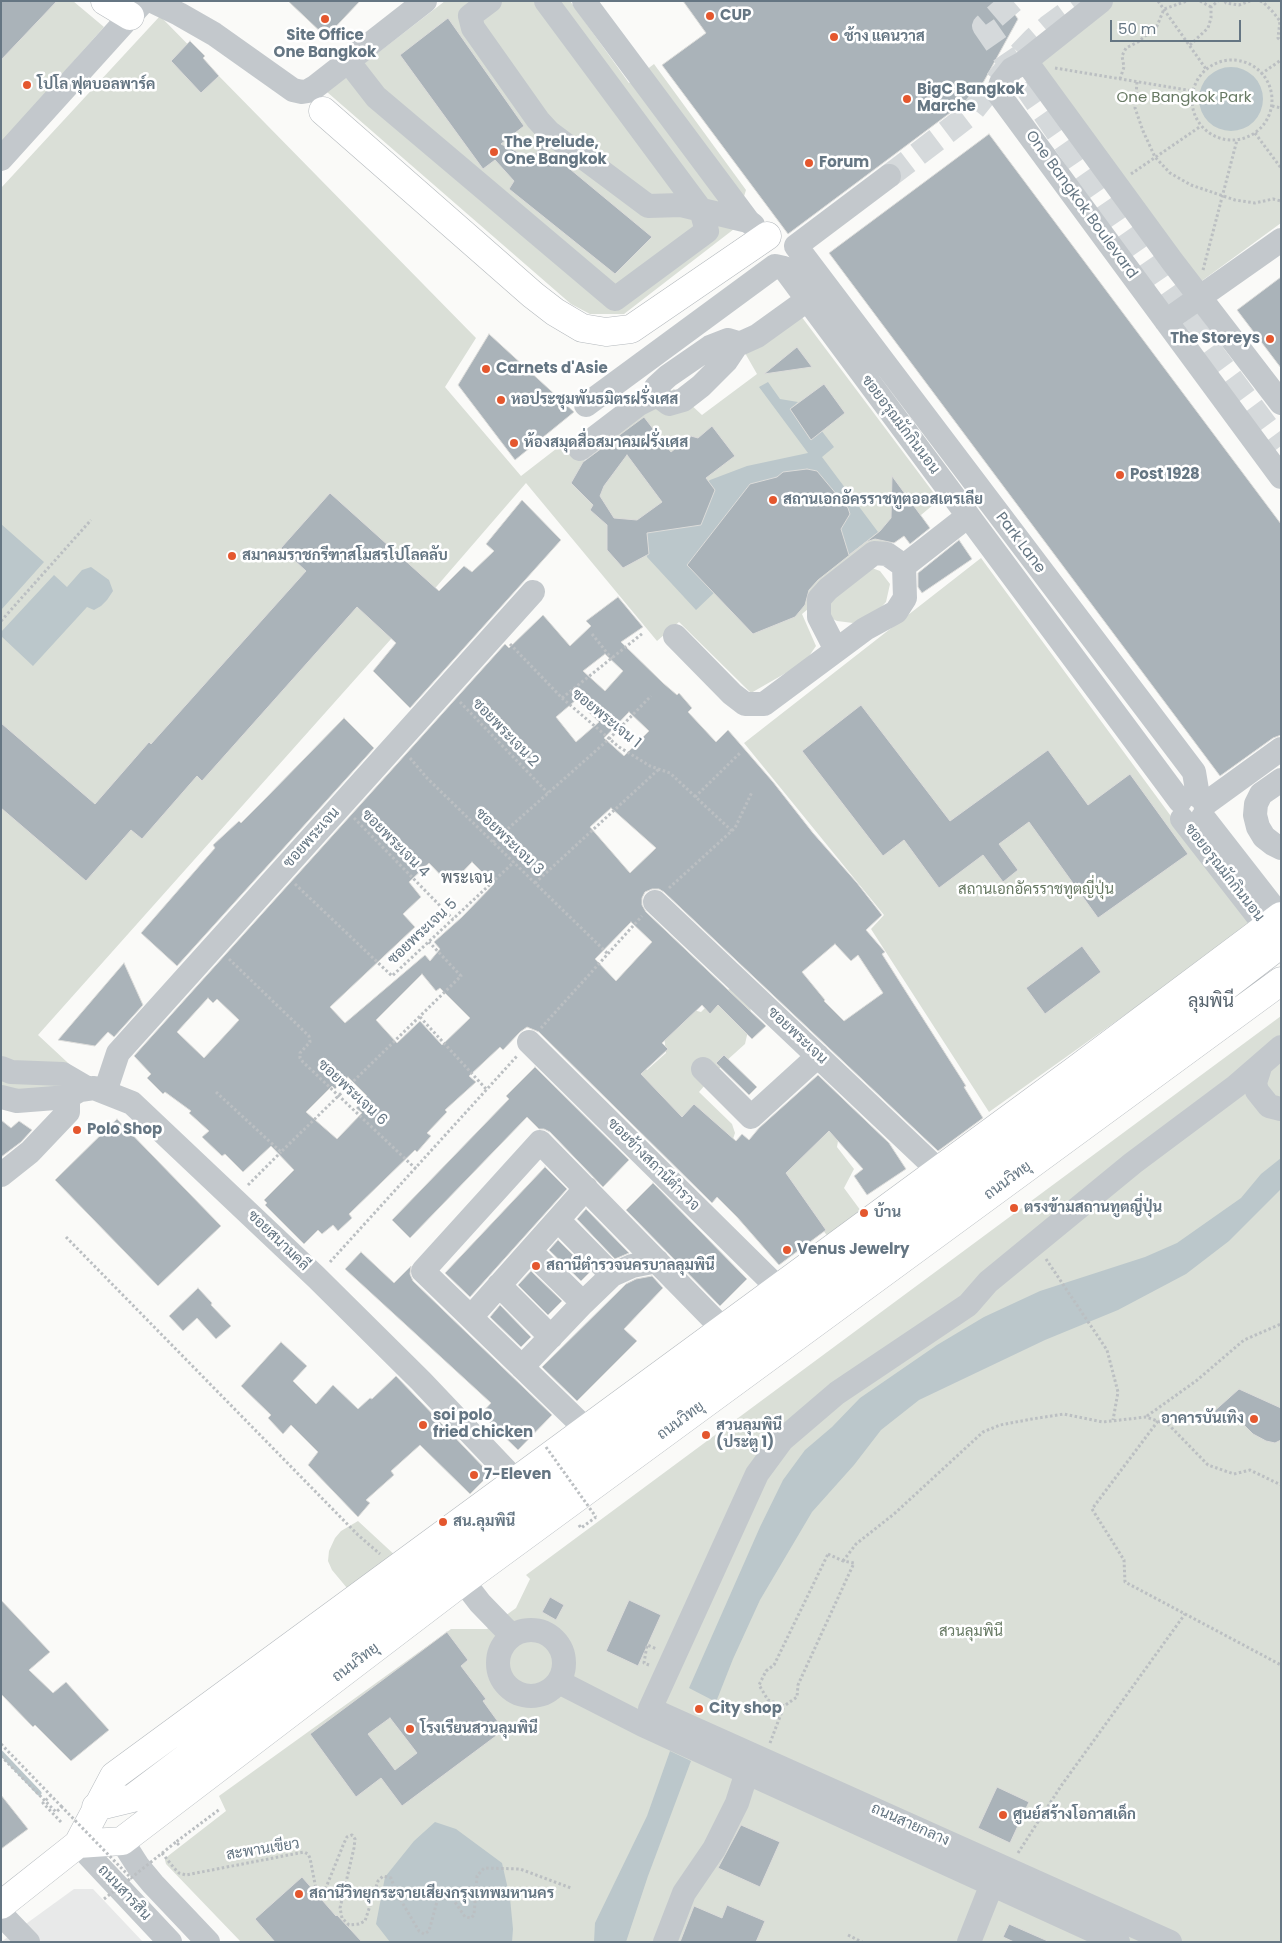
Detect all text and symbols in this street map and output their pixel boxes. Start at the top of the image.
place label: CUP [720,7,751,25]
marker: CUP [704,10,716,22]
scale bar [1112,10,1243,42]
marker: Site Office One Bangkok [319,13,331,25]
text: 50 m [1118,18,1156,39]
place label: Site Office One Bangkok [274,27,376,62]
place label: ช้าง แคนวาส [844,28,925,46]
marker: ช้าง แคนวาส [828,31,840,43]
place label: โปโล ฟุตบอลพาร์ค [37,76,155,94]
marker: โปโล ฟุตบอลพาร์ค [21,79,33,91]
place label: BigC Bangkok Marche [917,81,1025,116]
park label: One Bangkok Park [1117,89,1251,107]
marker: BigC Bangkok Marche [901,93,913,105]
street label: One Bangkok Boulevard [1021,128,1141,282]
place label: The Prelude, One Bangkok [504,134,607,169]
marker: The Prelude, One Bangkok [488,146,500,158]
place label: Forum [819,154,869,172]
marker: Forum [803,157,815,169]
place label: The Storeys [1170,330,1260,348]
marker: The Storeys [1264,333,1276,345]
place label: Carnets d'Asie [496,360,608,378]
marker: Carnets d'Asie [480,363,492,375]
street label: ซอยอรุณมักกินนอน [857,372,943,478]
place label: หอประชุมพันธมิตรฝรั่งเศส [511,391,678,409]
marker: หอประชุมพันธมิตรฝรั่งเศส [495,394,507,406]
place label: ห้องสมุดสื่อสมาคมฝรั่งเศส [524,434,688,452]
marker: ห้องสมุดสื่อสมาคมฝรั่งเศส [508,437,520,449]
place label: Post 1928 [1130,466,1200,484]
marker: Post 1928 [1114,469,1126,481]
place label: สถานเอกอัครราชทูตออสเตรเลีย [783,491,983,509]
marker: สถานเอกอัครราชทูตออสเตรเลีย [767,494,779,506]
street label: Park Lane [991,509,1049,577]
place label: สมาคมราชกรีฑาสโมสรโปโลคลับ [242,547,448,565]
marker: สมาคมราชกรีฑาสโมสรโปโลคลับ [226,550,238,562]
street label: ซอยพระเจน 1 [568,686,644,752]
street label: ซอยพระเจน 2 [468,695,542,771]
street label: ซอยพระเจน [280,804,344,872]
street label: ซอยพระเจน 3 [471,805,547,879]
street label: ซอยพระเจน 4 [357,806,433,882]
street label: ซอยอรุณมักกินนอน [1180,821,1268,925]
district label: พระเจน [441,869,493,889]
park label: สถานเอกอัครราชทูตญี่ปุ่น [958,881,1114,899]
street label: ซอยพระเจน 5 [384,895,462,969]
district label: ลุมพินี [1188,991,1234,1013]
street label: ซอยพระเจน [763,1004,831,1068]
street label: ซอยพระเจน 6 [313,1056,391,1130]
street label: ซอยข้างสถานีตำรวจ [603,1115,703,1215]
place label: Polo Shop [87,1121,162,1139]
marker: Polo Shop [71,1124,83,1136]
street label: ถนนวิทยุ [981,1158,1035,1204]
place label: ตรงข้ามสถานทูตญี่ปุ่น [1024,1199,1162,1217]
marker: ตรงข้ามสถานทูตญี่ปุ่น [1008,1202,1020,1214]
place label: บ้าน [874,1204,901,1222]
street label: ซอยสนามคลี [243,1207,313,1275]
marker: บ้าน [858,1207,870,1219]
place label: Venus Jewelry [797,1241,909,1259]
marker: Venus Jewelry [781,1244,793,1256]
place label: สถานีตำรวจนครบาลลุมพินี [546,1257,715,1275]
marker: สถานีตำรวจนครบาลลุมพินี [530,1260,542,1272]
street label: ถนนวิทยุ [654,1398,708,1444]
place label: soi polo fried chicken [433,1407,533,1442]
place label: อาคารบันเทิง [1161,1410,1244,1428]
marker: อาคารบันเทิง [1248,1413,1260,1425]
place label: สวนลุมพินี (ประตู 1) [716,1417,782,1452]
marker: soi polo fried chicken [417,1419,429,1431]
marker: สวนลุมพินี (ประตู 1) [700,1429,712,1441]
place label: 7-Eleven [484,1466,551,1484]
marker: 7-Eleven [468,1469,480,1481]
place label: สน.ลุมพินี [453,1513,515,1531]
marker: สน.ลุมพินี [437,1516,449,1528]
park label: สวนลุมพินี [939,1623,1003,1641]
street label: ถนนวิทยุ [329,1640,383,1686]
place label: City shop [709,1700,782,1718]
marker: City shop [693,1703,705,1715]
place label: โรงเรียนสวนลุมพินี [420,1720,538,1738]
marker: โรงเรียนสวนลุมพินี [404,1723,416,1735]
street label: ถนนสายกลาง [868,1800,952,1850]
place label: ศูนย์สร้างโอกาสเด็ก [1013,1806,1136,1824]
marker: ศูนย์สร้างโอกาสเด็ก [997,1809,1009,1821]
street label: สะพานเขียว [225,1835,301,1865]
street label: ถนนสารสิน [94,1862,154,1924]
place label: สถานีวิทยุกระจายเสียงกรุงเทพมหานคร [309,1885,554,1903]
marker: สถานีวิทยุกระจายเสียงกรุงเทพมหานคร [293,1888,305,1900]

